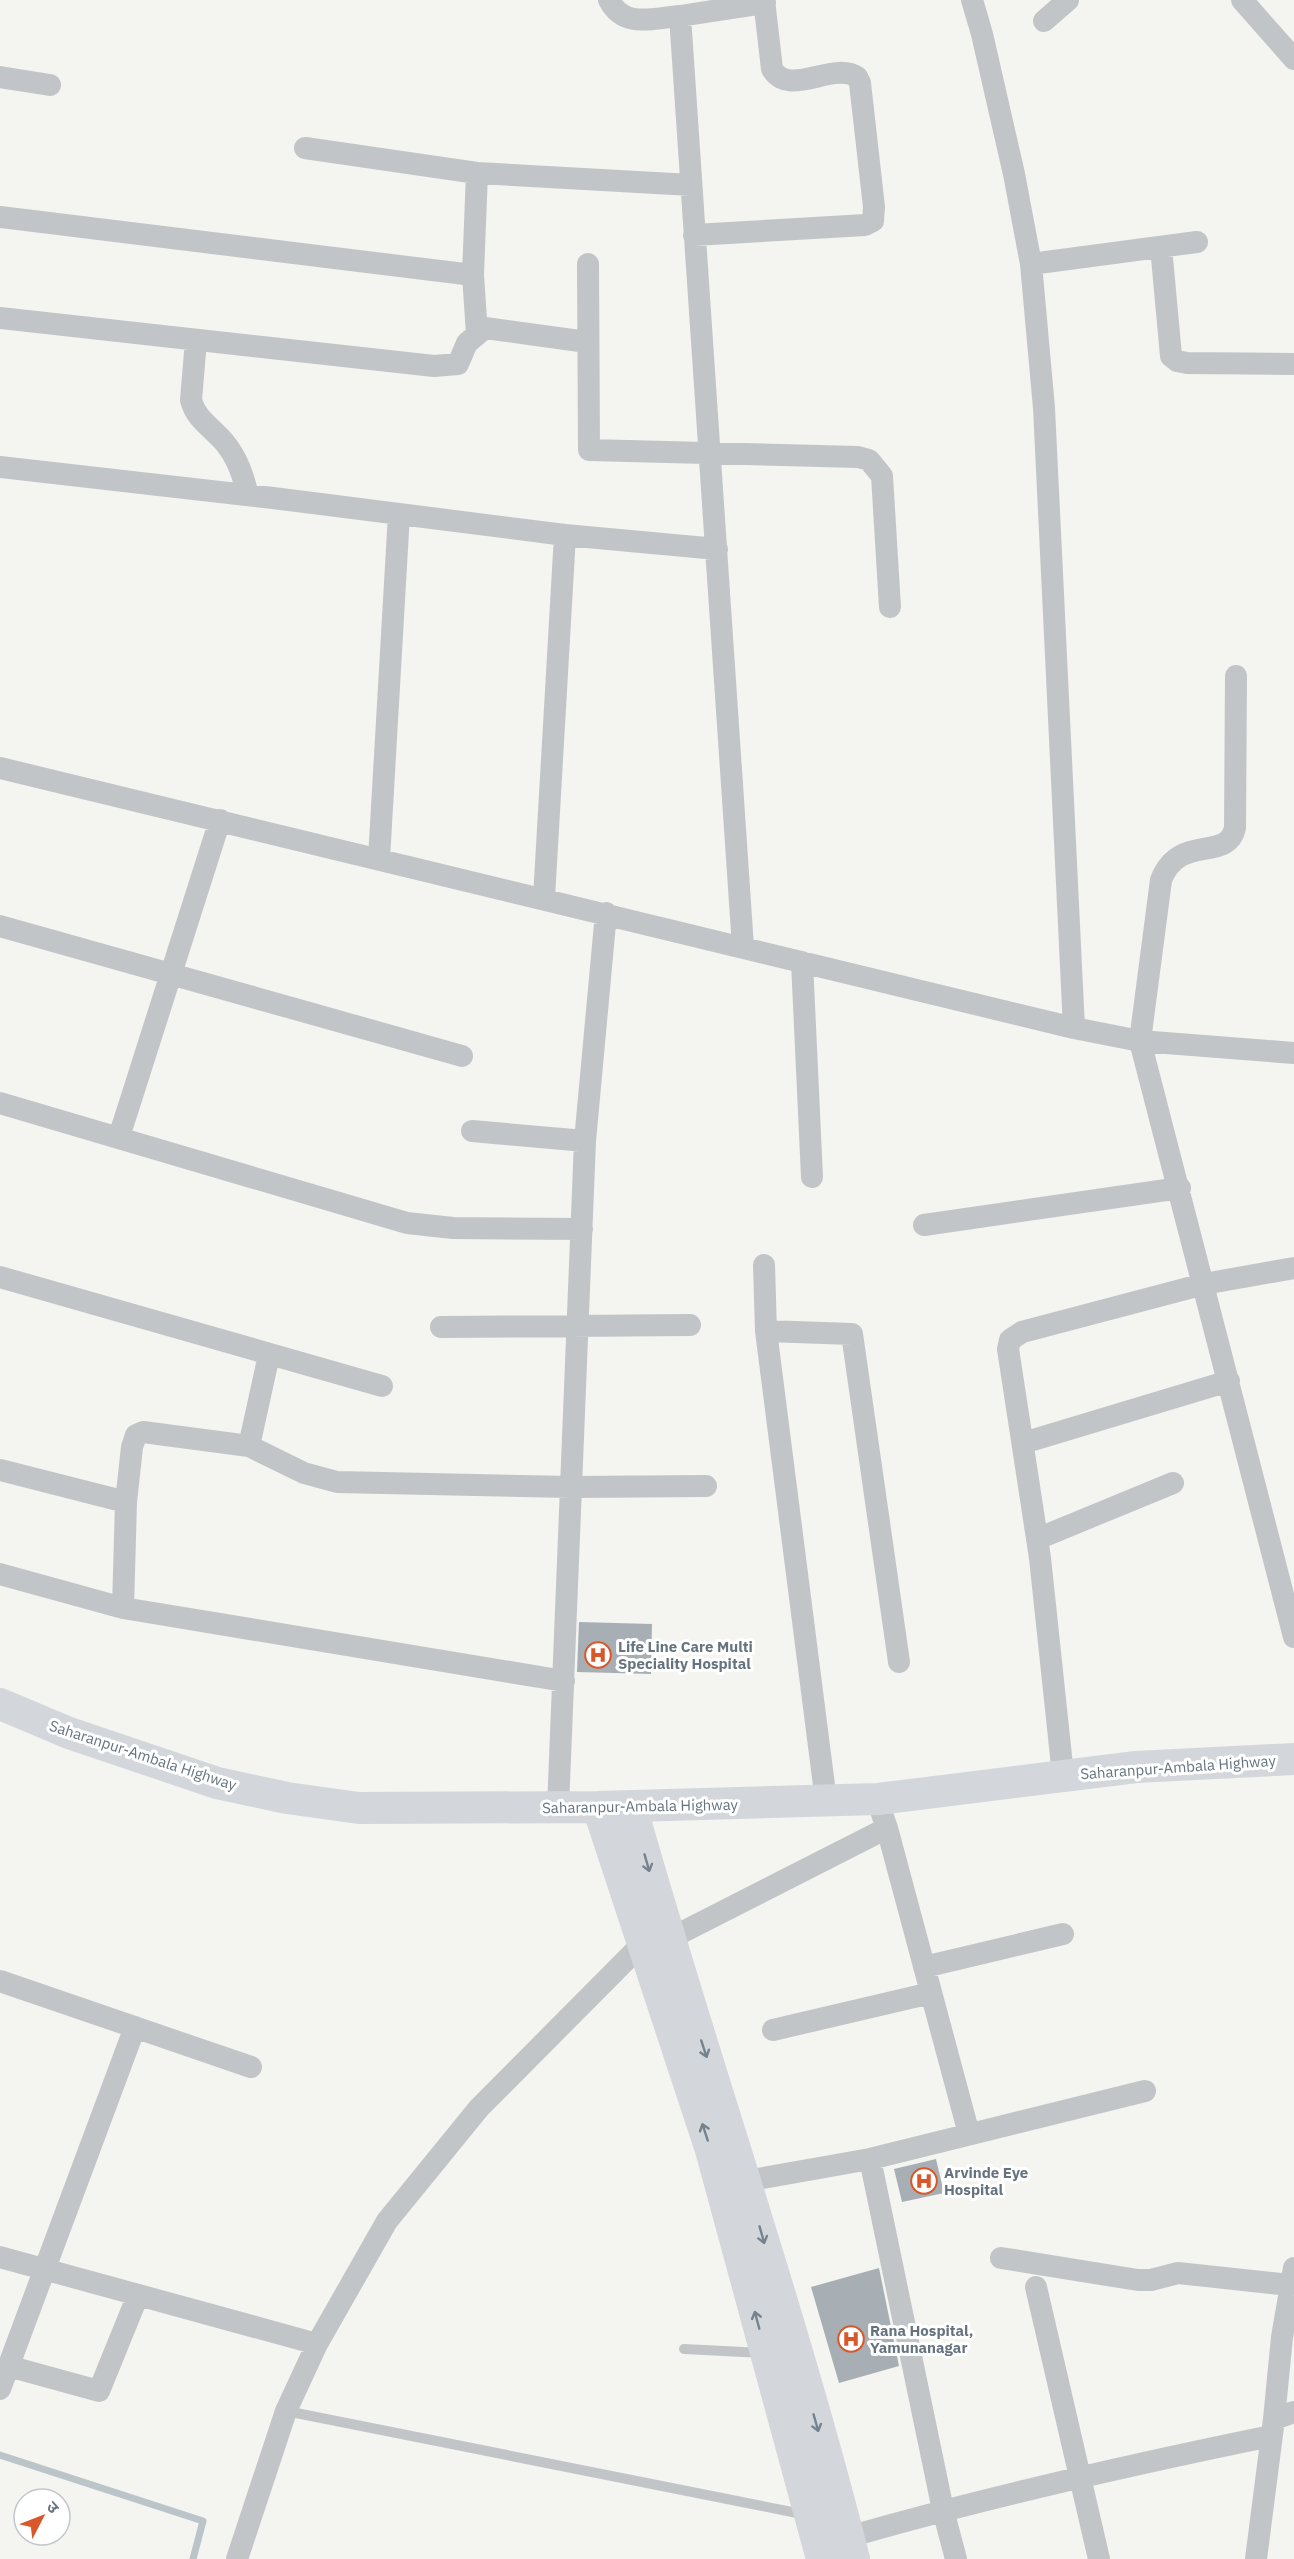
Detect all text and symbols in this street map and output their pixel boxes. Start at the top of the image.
place label: Life Line Care Multi Speciality Hospital [618,1637,753,1673]
hospital icon: Life Line Care Multi Speciality Hospital [583,1640,613,1670]
street label: Saharanpur-Ambala Highway [47,1716,240,1794]
street label: Saharanpur-Ambala Highway [1080,1751,1277,1783]
street label: Saharanpur-Ambala Highway [542,1795,739,1817]
one-way arrow [642,1853,653,1872]
one-way arrow [699,2039,710,2058]
one-way arrow [699,2123,710,2142]
place label: Arvinde Eye Hospital [944,2163,1028,2199]
hospital icon: Arvinde Eye Hospital [909,2166,939,2196]
one-way arrow [757,2225,768,2244]
one-way arrow [751,2311,762,2330]
place label: Rana Hospital, Yamunanagar [870,2321,973,2357]
hospital icon: Rana Hospital, Yamunanagar [836,2324,866,2354]
one-way arrow [810,2413,822,2432]
north arrow [12,2487,72,2547]
text: उ [43,2497,64,2518]

